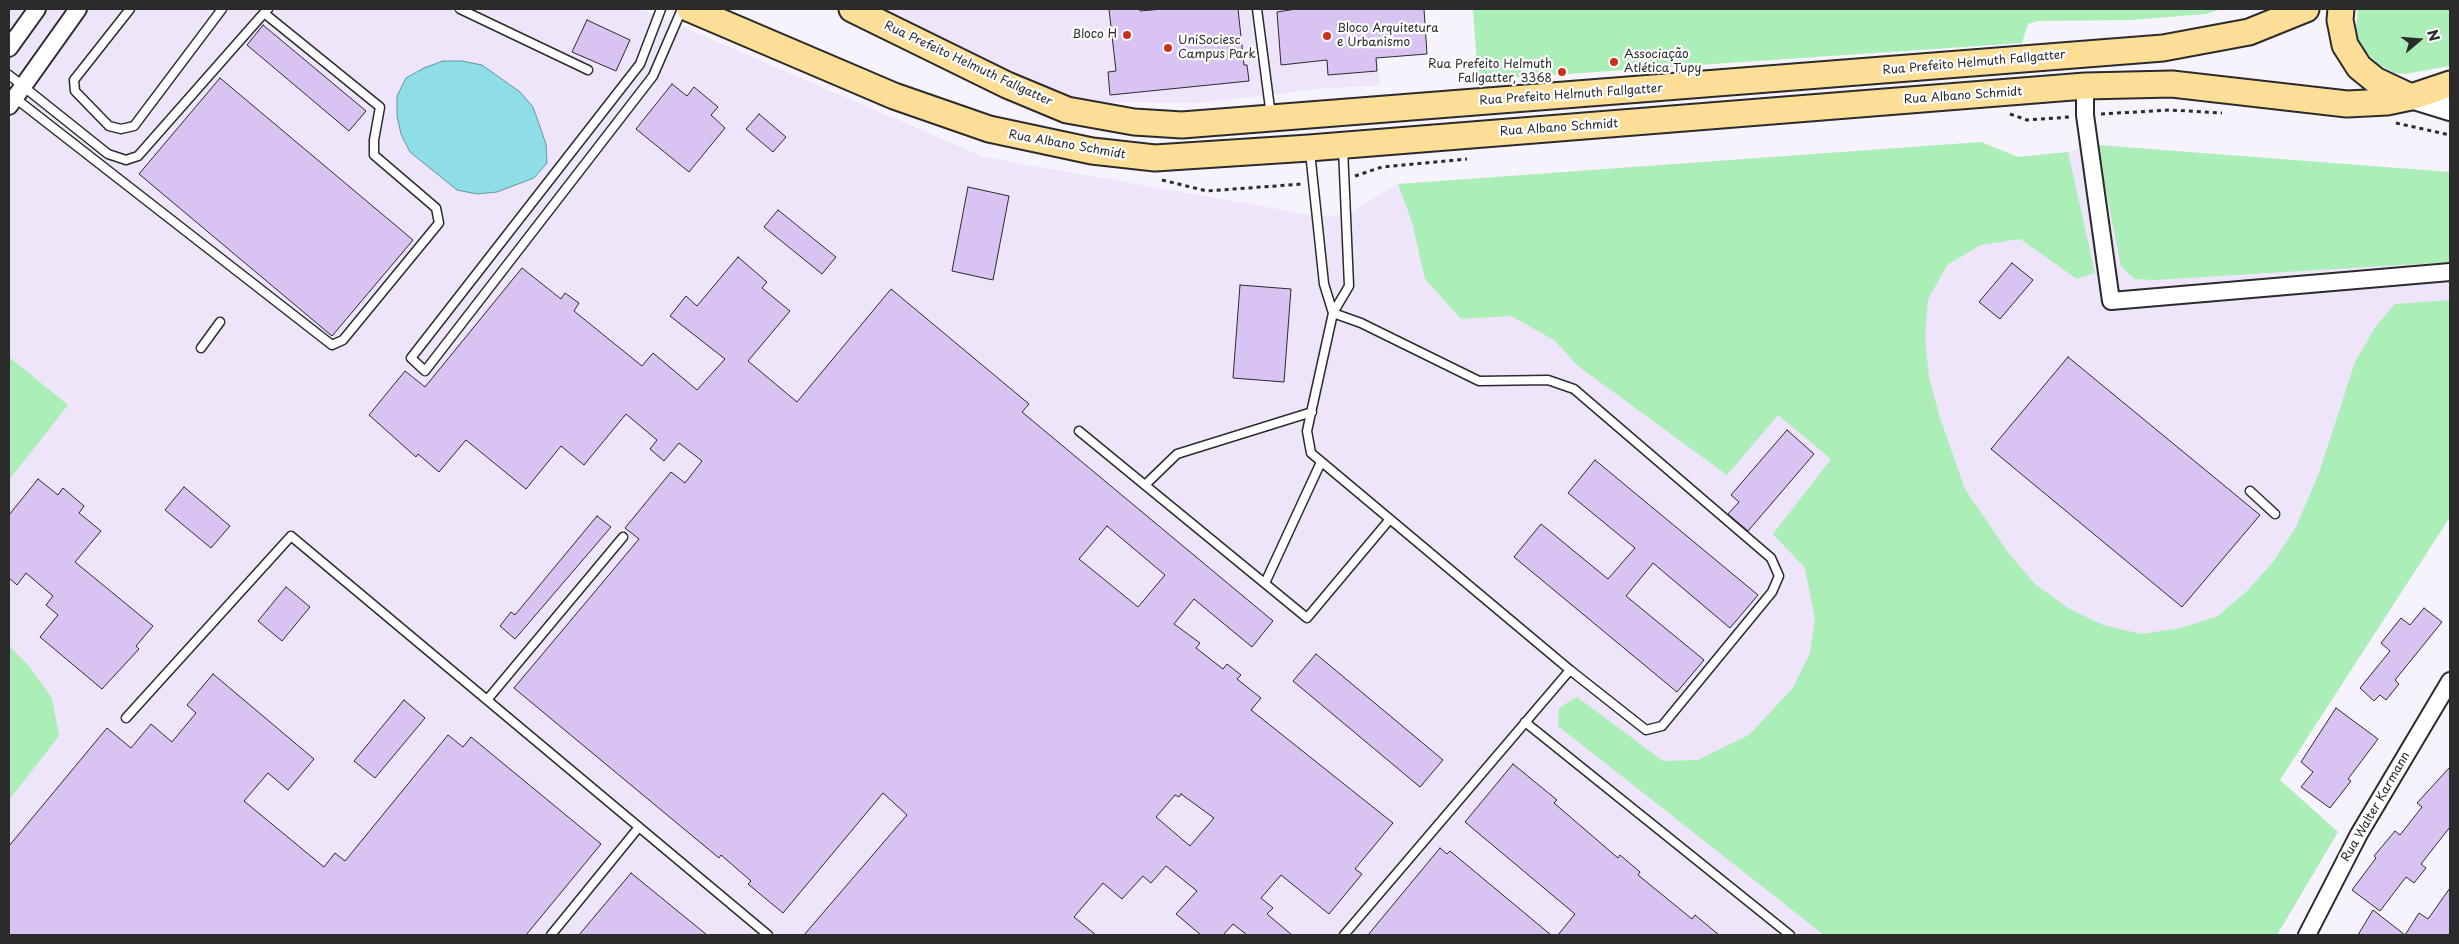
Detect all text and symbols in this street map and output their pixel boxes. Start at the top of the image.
north arrow [2394,15,2444,65]
street label: Rua Prefeito Helmuth Fallgatter [882,19,1054,109]
place label: Bloco Arquitetura e Urbanismo [1337,22,1439,50]
text: N [2422,27,2445,44]
place label: Bloco H [1072,28,1117,42]
marker: Bloco H [1121,29,1133,41]
marker: Bloco Arquitetura e Urbanismo [1321,30,1333,42]
place label: UniSociesc Campus Park [1178,34,1256,62]
marker: UniSociesc Campus Park [1162,42,1174,54]
place label: Associação Atlética Tupy [1624,48,1701,76]
street label: Rua Prefeito Helmuth Fallgatter [1882,48,2066,78]
marker: Associação Atlética Tupy [1608,56,1620,68]
place label: Rua Prefeito Helmuth Fallgatter, 3368 [1428,58,1552,86]
marker: Rua Prefeito Helmuth Fallgatter, 3368 [1556,66,1568,78]
street label: Rua Prefeito Helmuth Fallgatter [1479,81,1663,109]
street label: Rua Albano Schmidt [1903,85,2023,107]
street label: Rua Albano Schmidt [1499,117,1619,139]
street label: Rua Albano Schmidt [1007,128,1127,162]
street label: Rua Walter Karmann [2339,750,2413,864]

